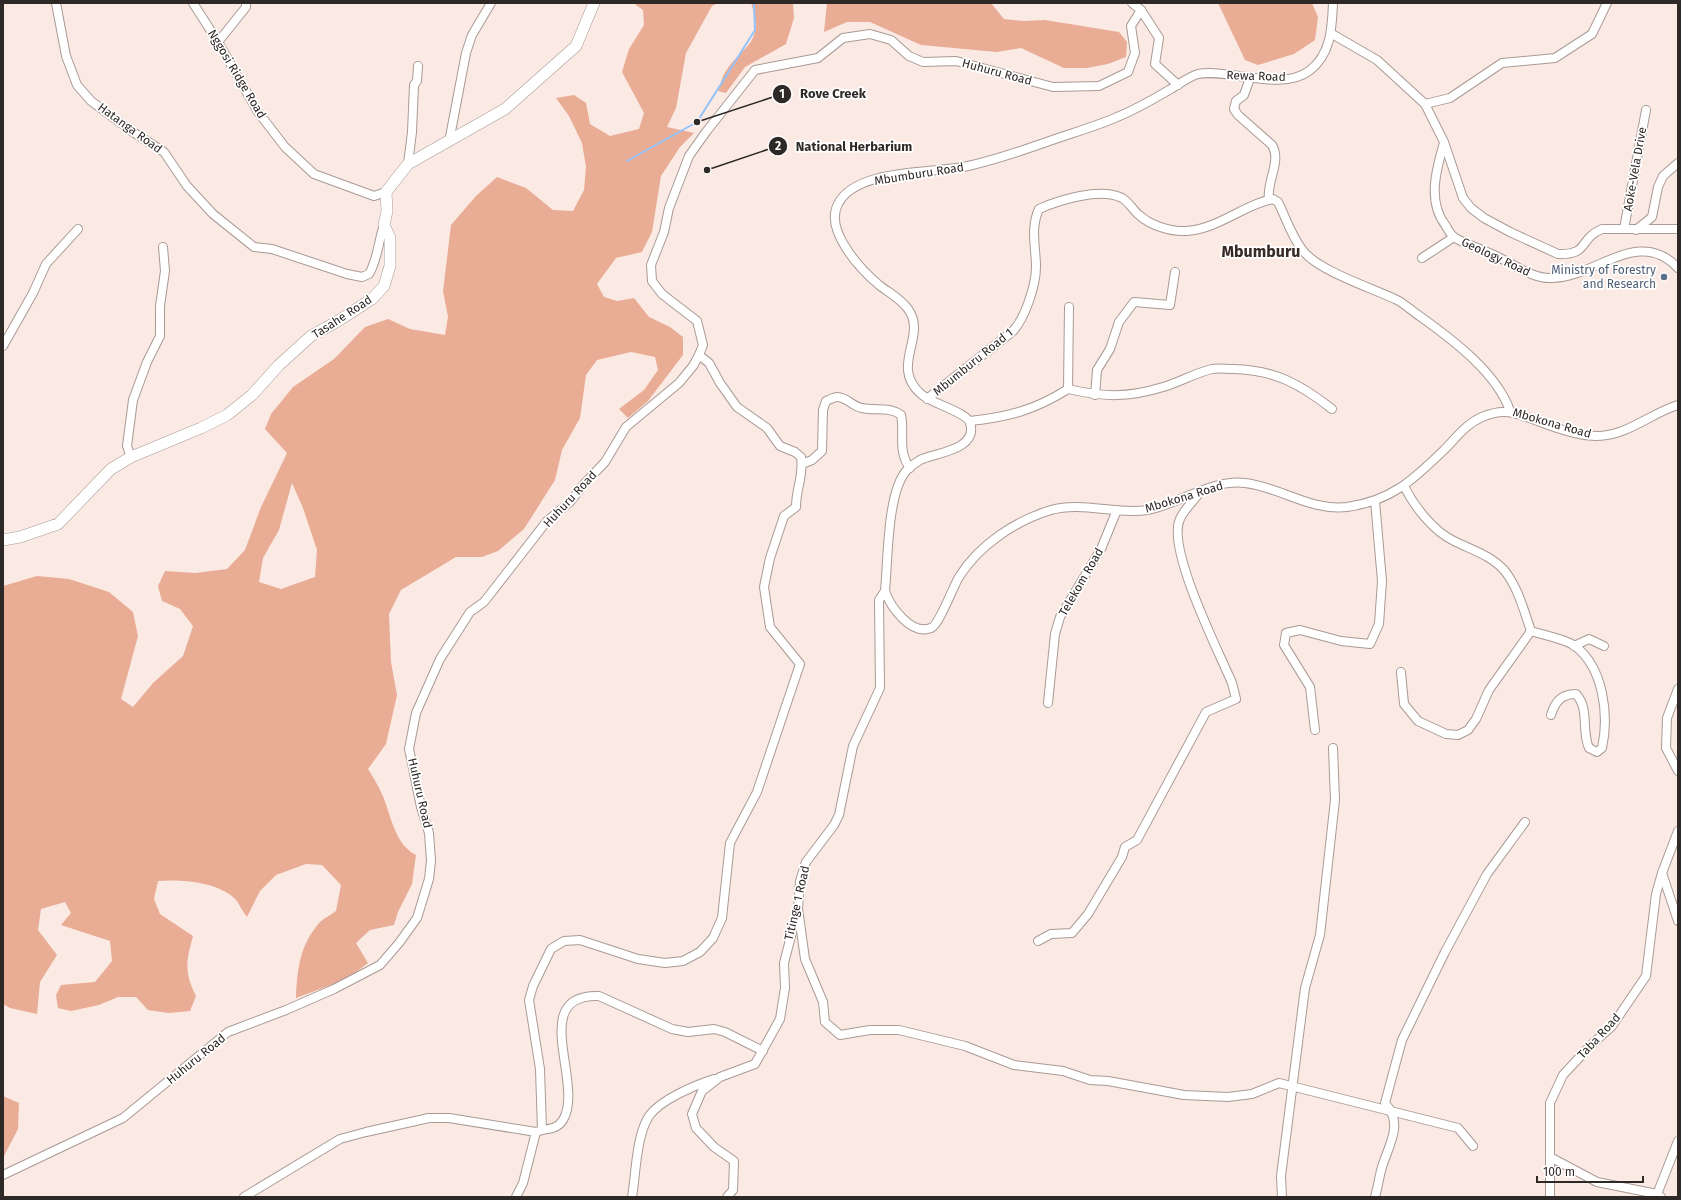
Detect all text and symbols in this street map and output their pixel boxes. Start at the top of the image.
street label: Nggosi Ridge Road [205,27,269,121]
street label: Huhuru Road [961,56,1033,88]
street label: Rewa Road [1226,68,1286,84]
callout: Rove Creek [772,81,873,106]
text: Rove Creek [800,86,867,101]
text: 1 [779,87,785,101]
street label: Hatanga Road [95,100,165,156]
street label: Aoke-Vela Drive [1621,126,1649,212]
callout: National Herbarium [768,134,921,159]
text: 2 [775,139,781,153]
text: National Herbarium [796,139,912,154]
street label: Mbumburu Road [873,160,965,188]
street label: Geology Road [1459,235,1533,279]
district label: Mbumburu [1221,242,1301,261]
place label: Ministry of Forestry and Research [1551,263,1656,291]
marker: Ministry of Forestry and Research [1659,272,1669,282]
street label: Tasahe Road [309,292,375,342]
street label: Mbumburu Road 1 [930,326,1016,398]
street label: Mbokona Road [1511,405,1593,441]
street label: Huhuru Road [540,468,600,530]
street label: Mbokona Road [1143,478,1225,516]
street label: Telekom Road [1056,545,1106,619]
street label: Huhuru Road [405,757,435,829]
street label: Titinge 1 Road [782,864,812,942]
street label: Taba Road [1575,1011,1623,1061]
street label: Huhuru Road [164,1031,228,1087]
scale bar [1537,1158,1643,1184]
text: 100 m [1543,1165,1575,1179]

